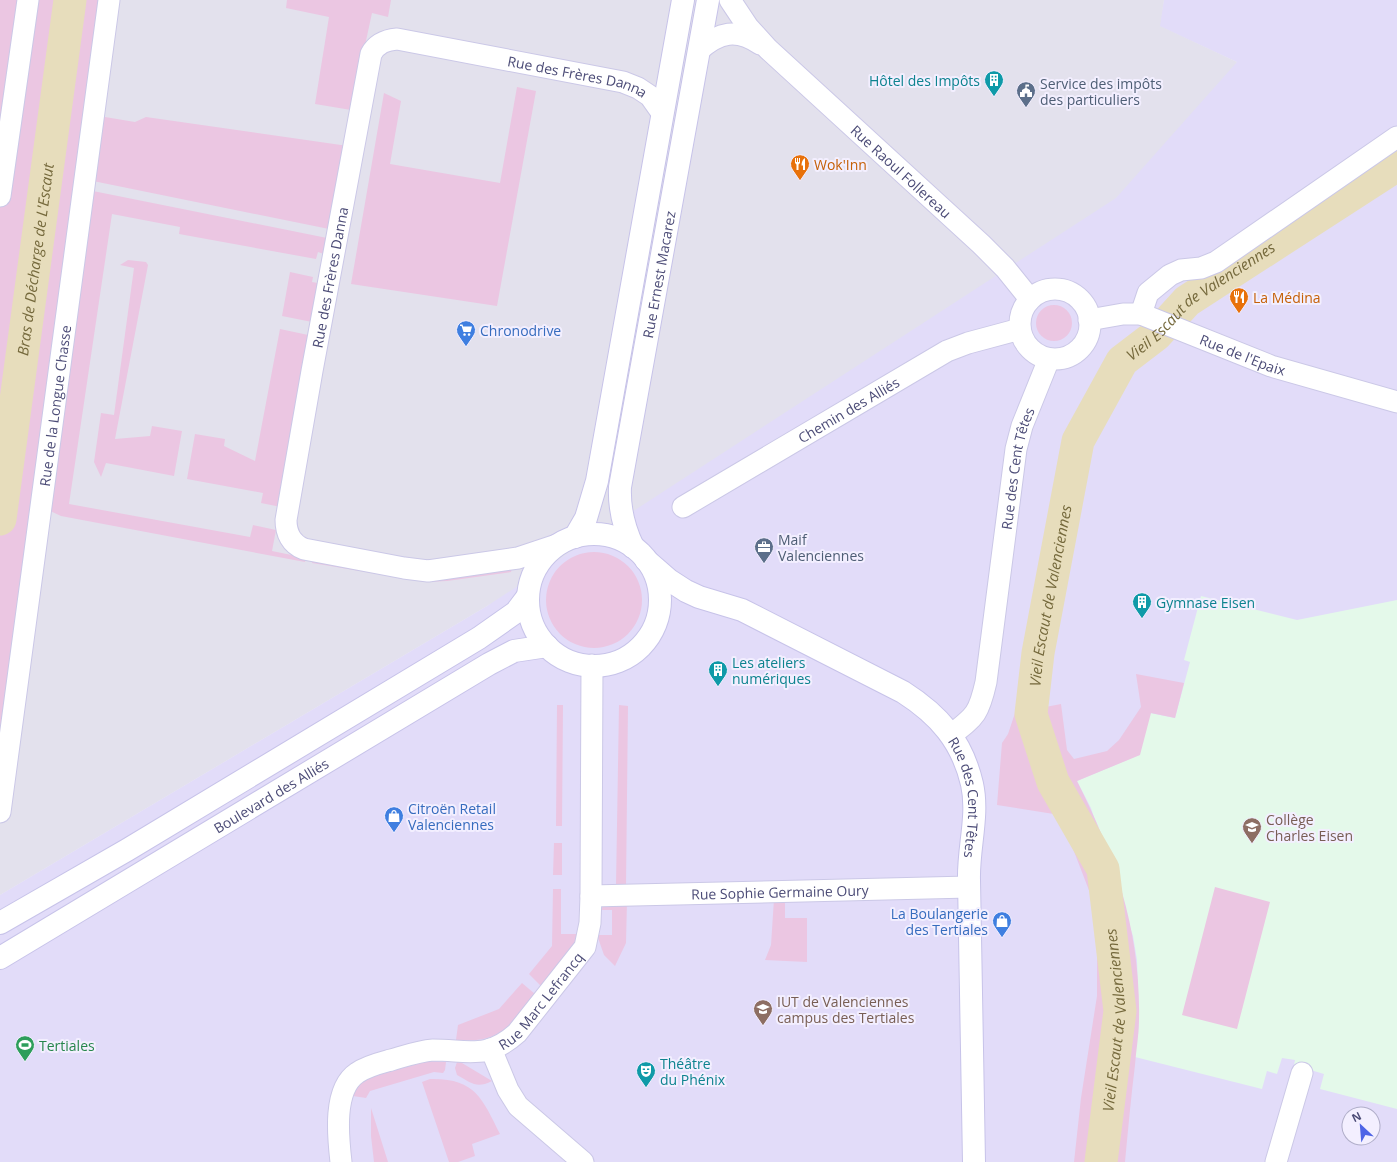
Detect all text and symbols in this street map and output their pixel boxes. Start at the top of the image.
street label: Rue des Frères Danna [506,51,651,101]
building icon: Hôtel des Impôts [983,69,1005,97]
place label: Hôtel des Impôts [869,71,980,90]
place label: Service des impôts des particuliers [1040,74,1162,109]
public building icon: Service des impôts des particuliers [1015,80,1037,108]
street label: Rue Raoul Follereau [847,120,956,222]
restaurant icon: Wok'Inn [789,153,811,181]
place label: Wok'Inn [814,155,867,174]
water label: Bras de Décharge de L'Escaut [12,161,58,357]
street label: Rue des Frères Danna [307,205,352,349]
street label: Rue Ernest Macarez [638,209,679,340]
water label: Vieil Escaut de Valenciennes [1122,236,1279,364]
restaurant icon: La Médina [1228,286,1250,314]
place label: La Médina [1253,288,1321,307]
supermarket icon: Chronodrive [455,319,477,347]
place label: Chronodrive [480,321,561,340]
street label: Rue de la Longue Chasse [34,324,75,487]
street label: Rue de l'Epaix [1197,329,1288,379]
street label: Chemin des Alliés [794,372,903,447]
street label: Rue des Cent Têtes [996,404,1038,531]
water label: Vieil Escaut de Valenciennes [1024,503,1076,687]
place label: Maif Valenciennes [778,530,864,565]
office icon: Maif Valenciennes [753,536,775,564]
building icon: Gymnase Eisen [1131,591,1153,619]
place label: Gymnase Eisen [1156,593,1255,612]
place label: Les ateliers numériques [732,653,811,688]
building icon: Les ateliers numériques [707,659,729,687]
street label: Rue des Cent Têtes [945,733,984,859]
street label: Boulevard des Alliés [210,753,332,837]
place label: Citroën Retail Valenciennes [408,799,496,834]
shop icon: Citroën Retail Valenciennes [383,805,405,833]
place label: Collège Charles Eisen [1266,810,1353,845]
school or university icon: Collège Charles Eisen [1241,816,1263,844]
street label: Rue Sophie Germaine Oury [691,880,870,903]
place label: La Boulangerie des Tertiales [891,904,988,939]
shop icon: La Boulangerie des Tertiales [991,910,1013,938]
water label: Vieil Escaut de Valenciennes [1097,927,1130,1113]
street label: Rue Marc Lefrancq [495,948,587,1054]
place label: IUT de Valenciennes campus des Tertiales [777,992,915,1027]
school or university icon: IUT de Valenciennes campus des Tertiales [752,998,774,1026]
sports icon: Tertiales [14,1034,36,1062]
place label: Tertiales [39,1036,95,1055]
place label: Théâtre du Phénix [660,1054,726,1089]
theatre icon: Théâtre du Phénix [635,1060,657,1088]
north arrow [1341,1106,1381,1146]
text: N [1349,1108,1364,1125]

